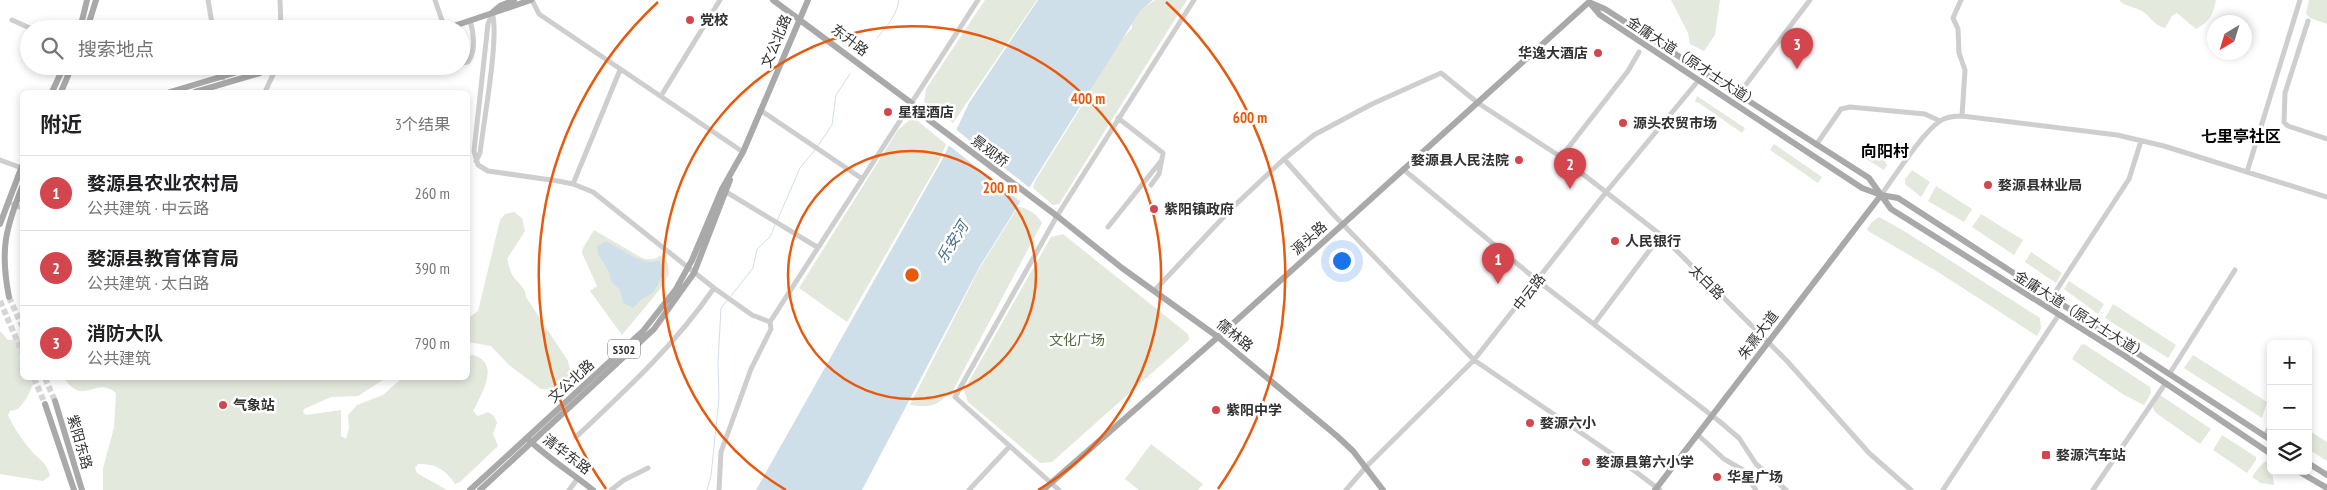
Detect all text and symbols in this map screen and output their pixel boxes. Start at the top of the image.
place label: 党校 [700,11,728,29]
street label: 文公北路 [757,12,795,70]
street label: 金庸大道（原才士大道） [1624,13,1762,111]
marker: 党校 [684,14,696,26]
north arrow [2207,15,2252,60]
search box [20,20,470,75]
street label: 东升路 [828,20,872,60]
pin: 3 [1781,28,1813,69]
icon: search [38,34,66,62]
text: 搜索地点 [78,37,154,61]
place label: 华逸大酒店 [1518,44,1588,62]
marker: 华逸大酒店 [1592,47,1604,59]
text: 400 m [1071,89,1105,108]
place label: 星程酒店 [898,103,954,121]
marker: 星程酒店 [882,106,894,118]
text: 600 m [1233,108,1267,127]
text: 附近 [40,111,82,138]
text: 3个结果 [395,114,450,134]
place label: 源头农贸市场 [1633,114,1717,132]
marker: 源头农贸市场 [1617,117,1629,129]
district label: 七里亭社区 [2201,126,2281,146]
street label: 景观桥 [968,131,1012,171]
district label: 向阳村 [1861,141,1909,161]
pin: 2 [1554,148,1586,189]
place label: 婺源县人民法院 [1411,151,1509,169]
marker: 婺源县人民法院 [1513,154,1525,166]
text: 婺源县农业农村局 [87,171,239,195]
place label: 婺源县林业局 [1998,176,2082,194]
text: 200 m [983,178,1017,197]
marker: 婺源县林业局 [1982,179,1994,191]
text: 1 [52,183,60,203]
text: 260 m [415,183,450,203]
text: 公共建筑 · 中云路 [87,198,209,218]
place label: 紫阳镇政府 [1164,200,1234,218]
marker: 紫阳镇政府 [1148,203,1160,215]
water label: 乐安河 [932,215,974,266]
street label: 源头路 [1287,217,1331,259]
place label: 人民银行 [1625,232,1681,250]
marker: 人民银行 [1609,235,1621,247]
pin: 1 [1482,243,1514,284]
text: 婺源县教育体育局 [87,246,239,270]
your location [1329,248,1355,274]
text: 2 [52,258,60,278]
text: 390 m [415,258,450,278]
street label: 太白路 [1686,261,1728,303]
centre of rings [903,266,921,284]
street label: 金庸大道（原才士大道） [2011,267,2151,363]
street label: 中云路 [1509,270,1549,314]
text: 公共建筑 · 太白路 [87,273,209,293]
street label: 朱熹大道 [1734,307,1782,363]
street label: 儒林路 [1213,315,1257,355]
text: 消防大队 [87,321,163,345]
park label: 文化广场 [1049,331,1105,349]
text: 3 [52,333,60,353]
text: 790 m [415,333,450,353]
road number: S302 [608,339,640,358]
map controls [2267,340,2312,475]
button: + [2267,340,2312,385]
text: 公共建筑 [87,348,151,368]
street label: 文公北路 [544,356,598,406]
button: − [2267,385,2312,430]
place label: 气象站 [233,396,275,414]
marker: 气象站 [217,399,229,411]
place label: 紫阳中学 [1226,401,1282,419]
marker: 紫阳中学 [1210,404,1222,416]
street label: 紫阳东路 [64,413,96,471]
place label: 婺源六小 [1540,414,1596,432]
marker: 婺源六小 [1524,417,1536,429]
street label: 清华东路 [539,430,595,478]
button: layers [2267,430,2312,475]
place label: 婺源汽车站 [2056,446,2126,464]
marker: 婺源汽车站 [2040,449,2052,461]
place label: 婺源县第六小学 [1596,453,1694,471]
marker: 婺源县第六小学 [1580,456,1592,468]
place label: 华星广场 [1727,468,1783,486]
marker: 华星广场 [1711,471,1723,483]

